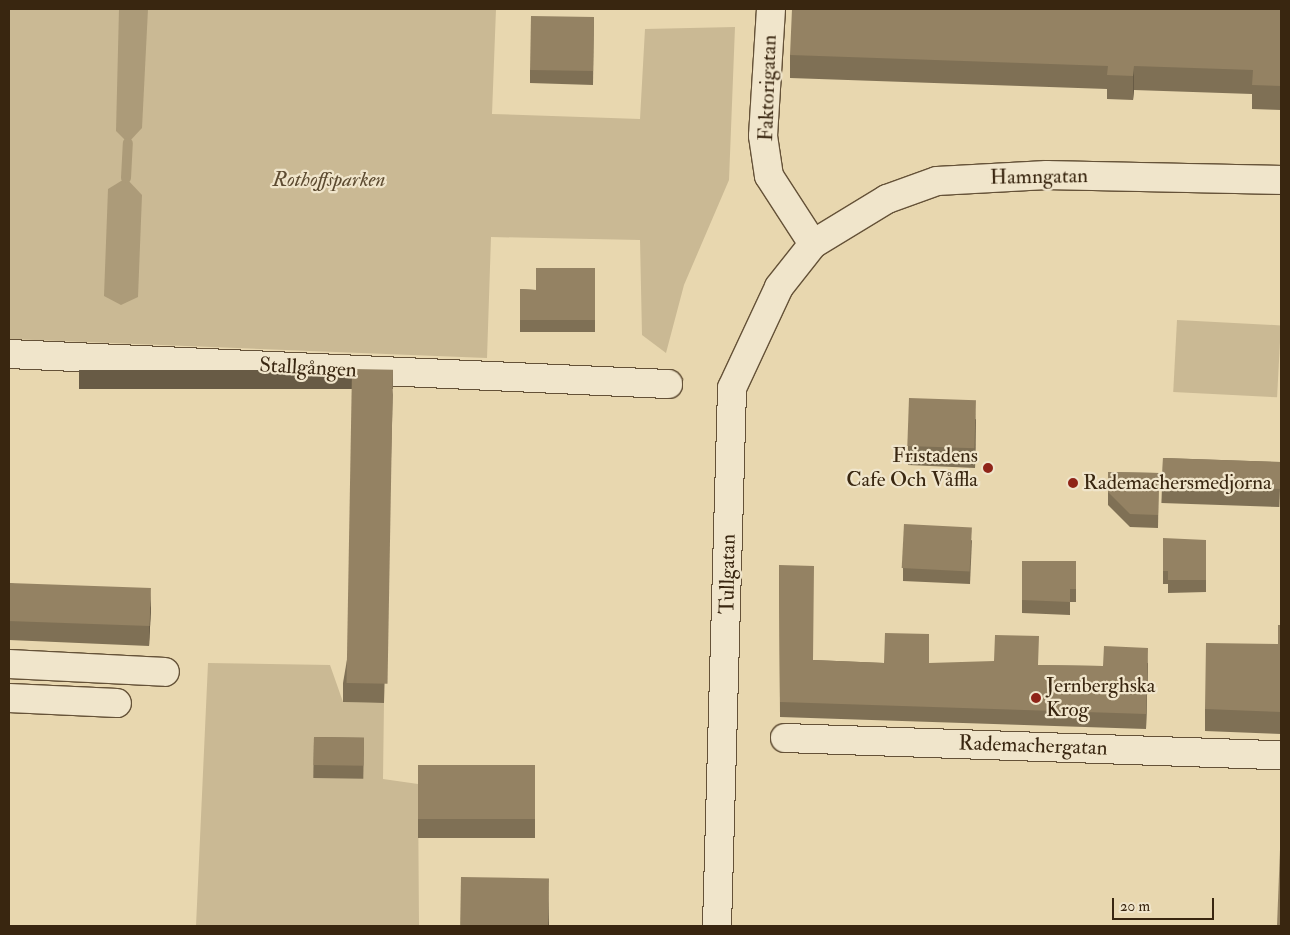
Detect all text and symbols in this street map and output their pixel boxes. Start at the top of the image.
street label: Faktorigatan [754,34,782,142]
street label: Hamngatan [990,164,1088,190]
park label: Rothoffsparken [273,167,385,193]
street label: Stallgången [259,353,357,383]
place label: Fristadens Cafe Och Våffla [846,443,978,493]
marker: Fristadens Cafe Och Våffla [982,462,994,474]
place label: Rademachersmedjorna [1083,470,1272,496]
marker: Rademachersmedjorna [1067,477,1079,489]
street label: Tullgatan [715,534,741,614]
place label: Jernberghska Krog [1046,673,1155,723]
marker: Jernberghska Krog [1030,692,1042,704]
street label: Rademachergatan [958,731,1108,761]
scale bar [1115,888,1218,920]
text: 20 m [1120,897,1150,916]

